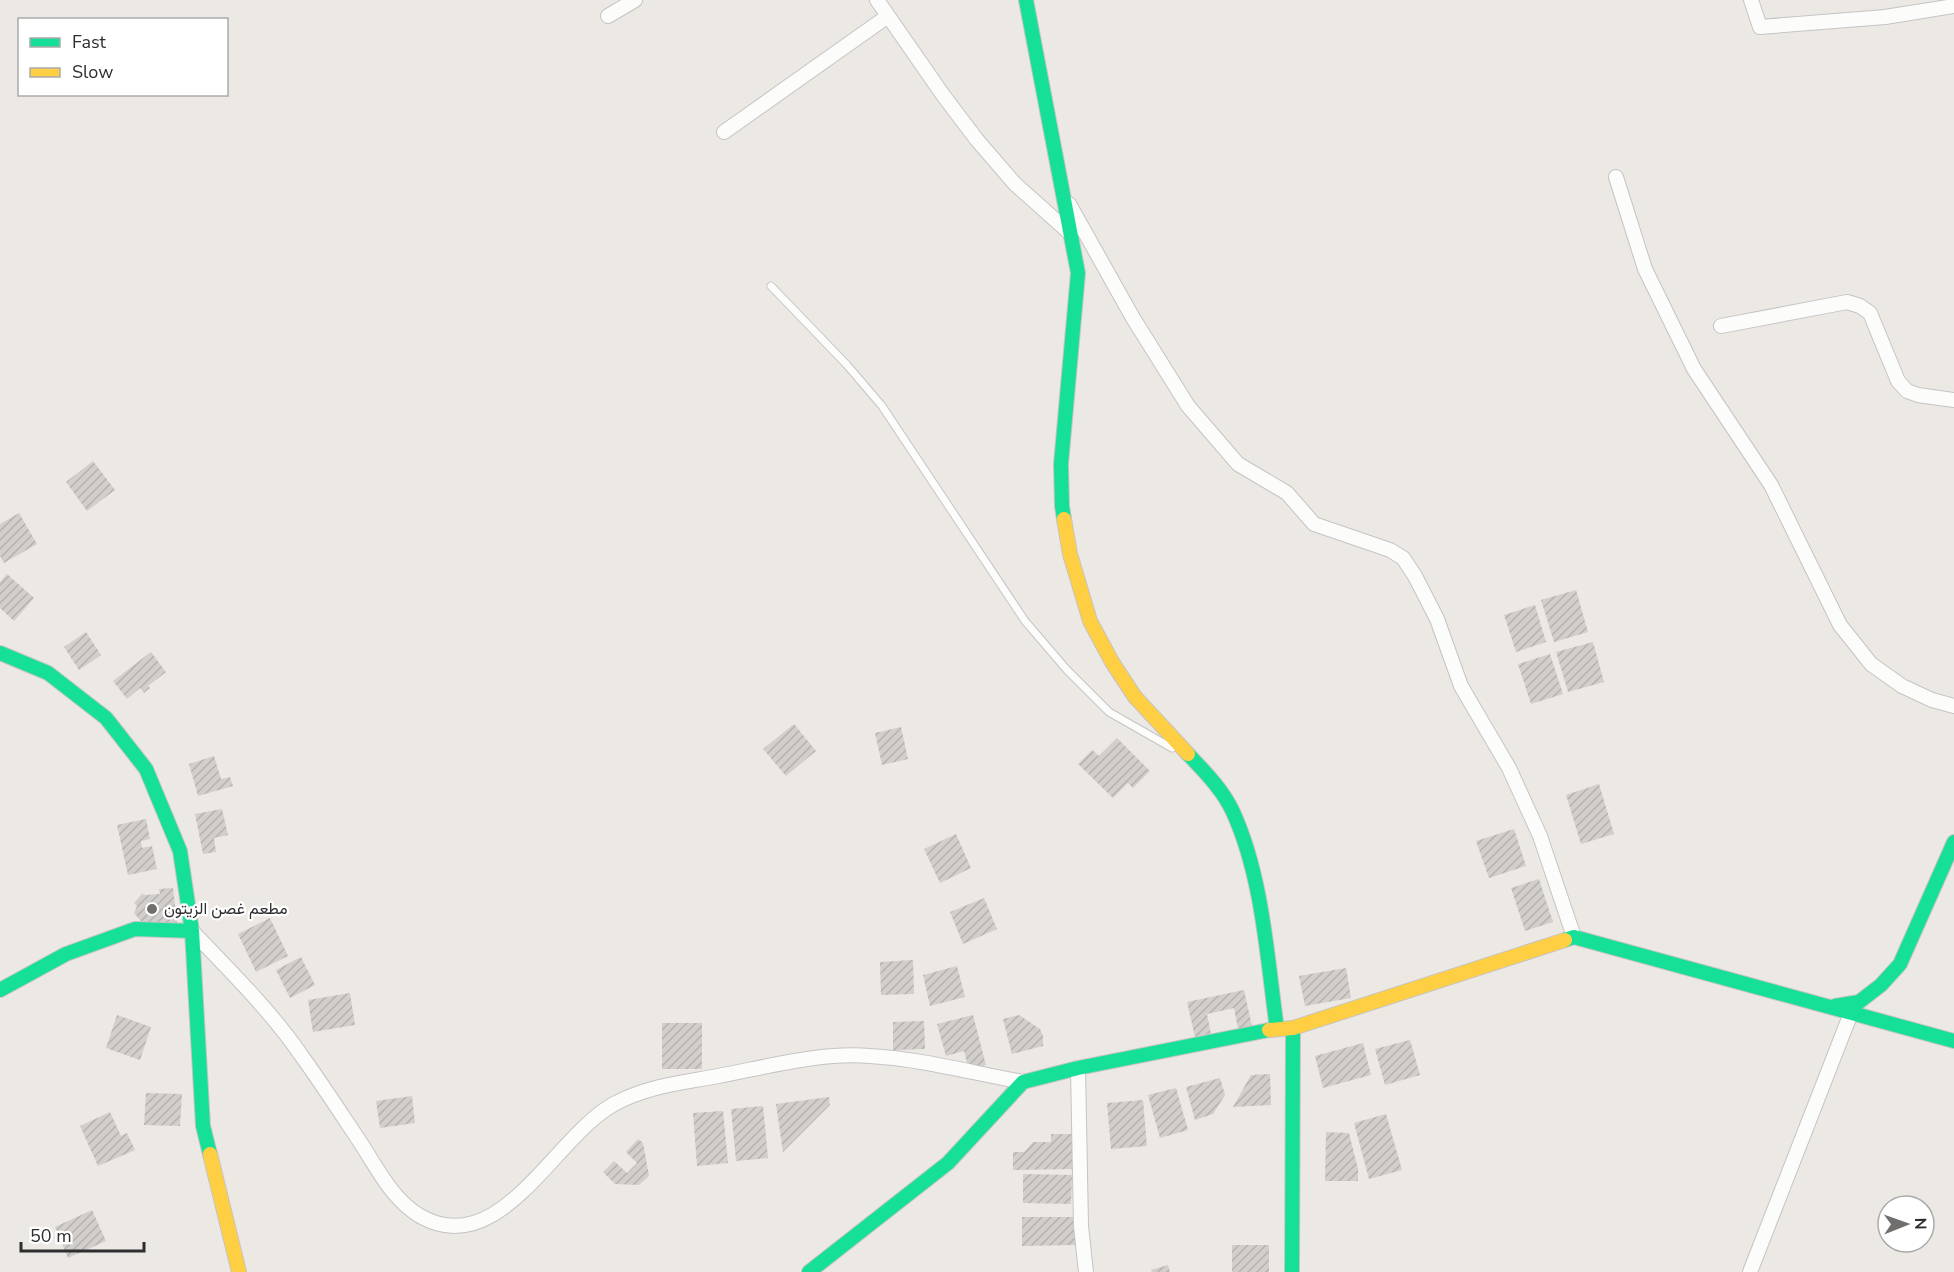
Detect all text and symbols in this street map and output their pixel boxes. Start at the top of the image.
legend [18,18,228,96]
text: Fast [72,30,107,54]
text: Slow [72,60,113,84]
place label: مطعم غصن الزيتون [164,898,288,920]
marker: مطعم غصن الزيتون [145,902,159,916]
north arrow [1876,1194,1936,1254]
scale bar [21,1215,144,1253]
text: N [1909,1218,1931,1230]
text: 50 m [30,1224,72,1248]

